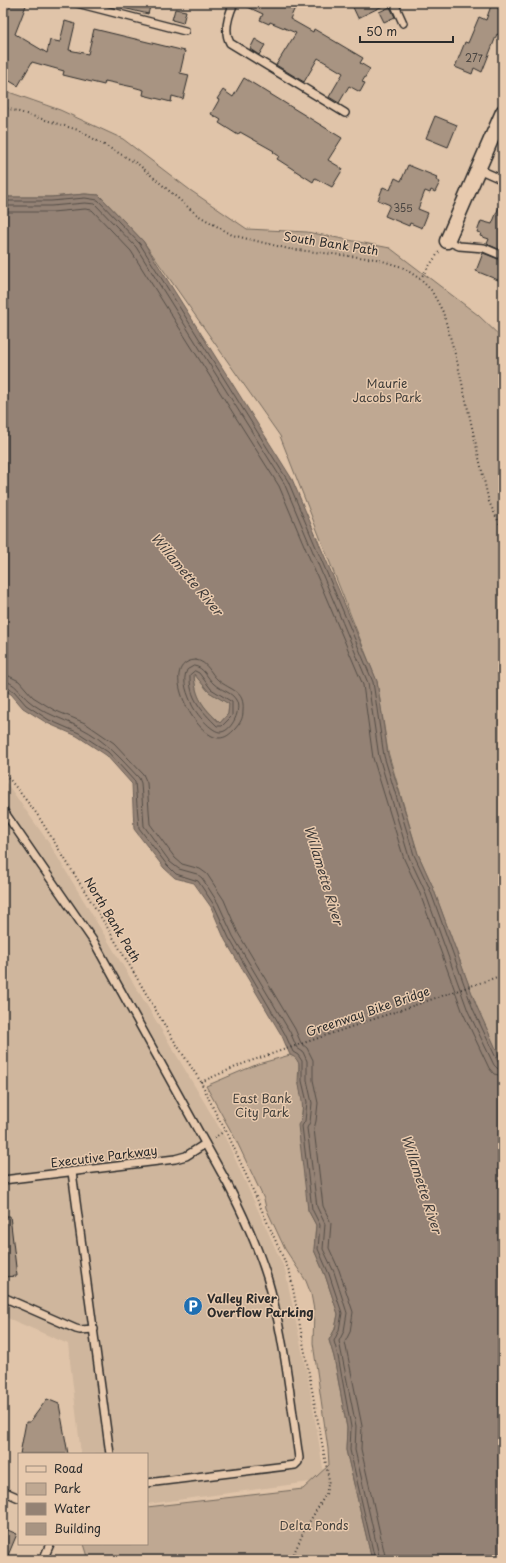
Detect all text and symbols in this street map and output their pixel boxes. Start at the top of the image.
scale bar [360,18,453,44]
text: 50 m [366,22,397,40]
house number: 277 [465,50,484,65]
house number: 355 [393,200,413,215]
street label: South Bank Path [282,227,380,259]
park label: Maurie Jacobs Park [352,374,422,406]
water label: Willamette River [147,528,229,621]
water label: Willamette River [300,823,349,929]
street label: North Bank Path [80,874,145,965]
street label: Greenway Bike Bridge [304,981,432,1041]
park label: East Bank City Park [233,1089,291,1121]
water label: Willamette River [398,1132,448,1238]
street label: Executive Parkway [50,1141,158,1171]
place label: Valley River Overflow Parking [207,1289,314,1321]
parking icon: Valley River Overflow Parking [182,1295,204,1317]
legend [18,1453,148,1545]
text: Road [54,1459,83,1477]
text: Park [54,1479,81,1497]
text: Water [54,1499,91,1517]
park label: Delta Ponds [280,1516,349,1534]
text: Building [54,1519,101,1537]

